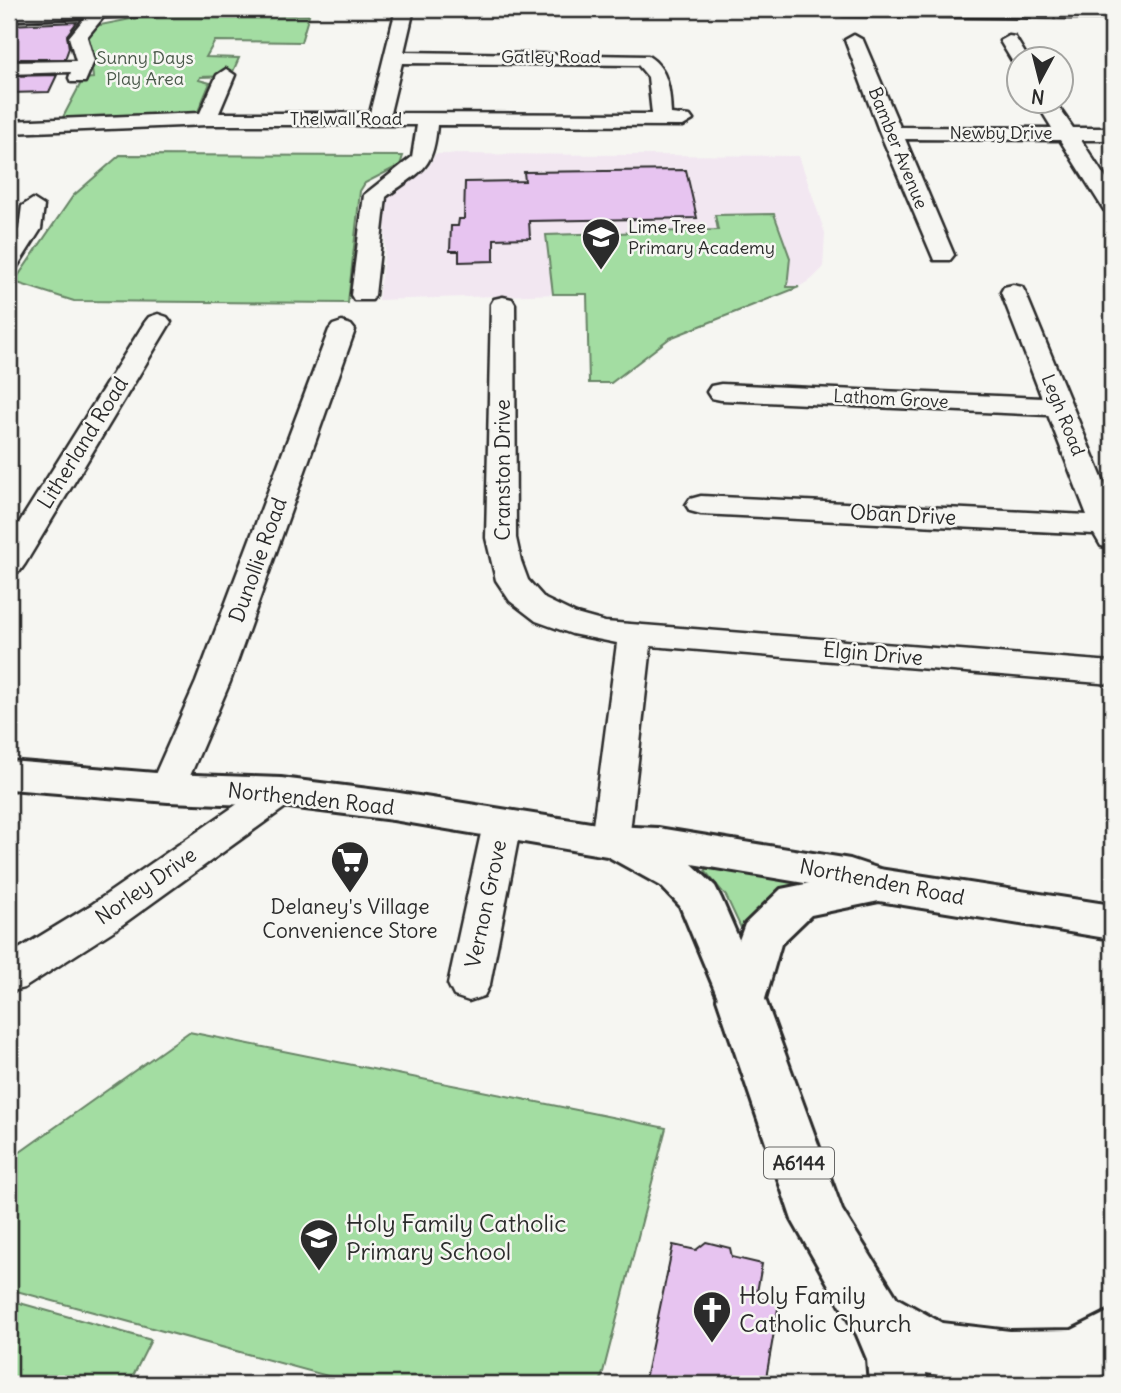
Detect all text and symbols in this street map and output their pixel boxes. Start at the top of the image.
street label: Gatley Road [501,45,601,68]
park label: Sunny Days Play Area [96,46,194,90]
north arrow [1006,46,1076,116]
street label: Bamber Avenue [864,83,933,212]
text: N [1030,84,1046,110]
street label: Thelwall Road [290,107,403,130]
street label: Newby Drive [949,121,1053,144]
place label: Lime Tree Primary Academy [628,215,775,259]
school or university icon: Lime Tree Primary Academy [580,216,622,271]
street label: Legh Road [1037,371,1090,459]
street label: Litherland Road [31,372,134,514]
street label: Lathom Grove [833,384,949,413]
street label: Cranston Drive [489,399,516,541]
street label: Dunollie Road [222,494,293,626]
street label: Oban Drive [849,498,957,531]
street label: Elgin Drive [822,636,924,671]
street label: Northenden Road [226,776,396,821]
street label: Vernon Grove [459,837,512,970]
supermarket icon: Delaney's Village Convenience Store [329,839,371,894]
street label: Norley Drive [90,841,202,930]
street label: Northenden Road [797,852,967,911]
place label: Delaney's Village Convenience Store [262,893,438,944]
road number: A6144 [764,1148,834,1178]
place label: Holy Family Catholic Primary School [346,1208,566,1266]
school or university icon: Holy Family Catholic Primary School [298,1217,340,1272]
place label: Holy Family Catholic Church [739,1280,912,1338]
church icon: Holy Family Catholic Church [691,1289,733,1344]

